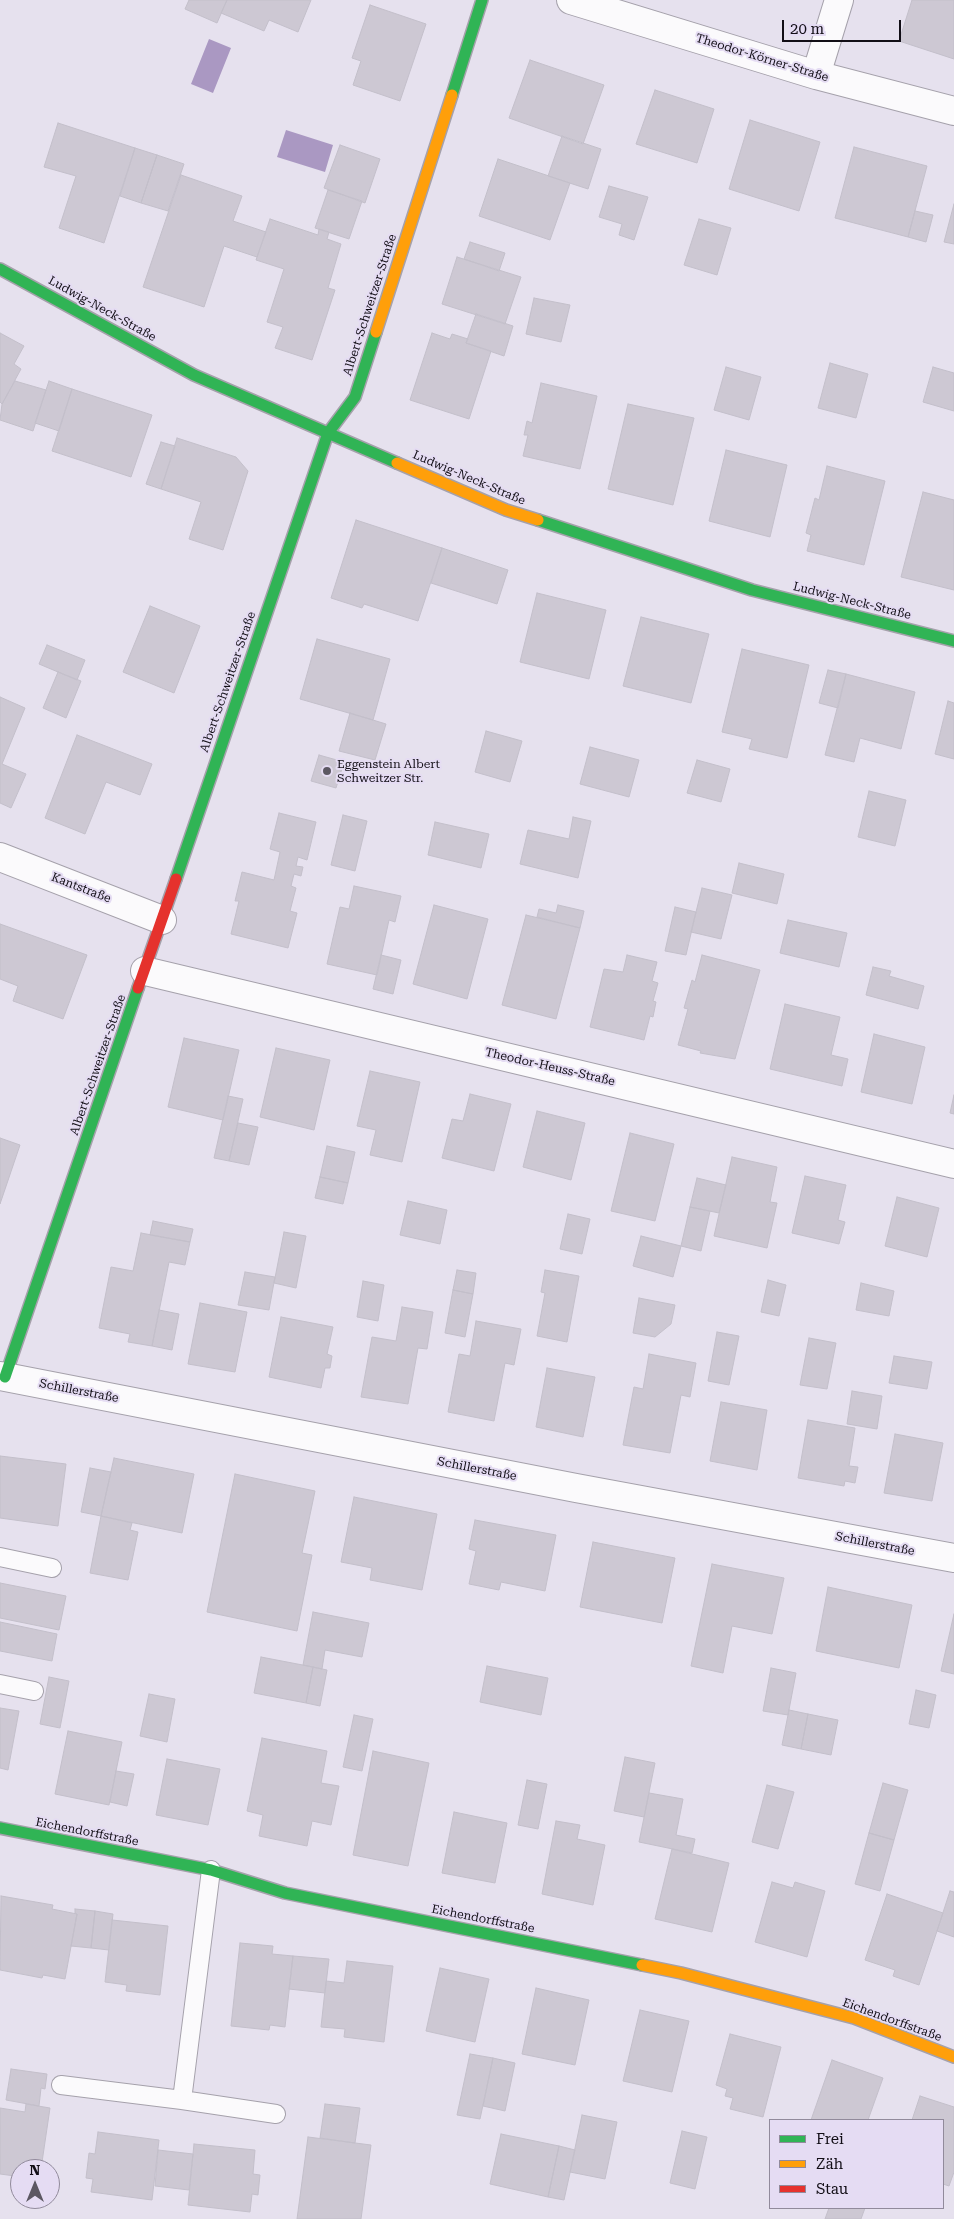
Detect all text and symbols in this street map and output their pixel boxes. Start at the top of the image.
scale bar [784,10,903,42]
text: 20 m [790,20,824,38]
street label: Theodor-Körner-Straße [694,31,830,85]
street label: Albert-Schweitzer-Straße [340,232,400,378]
street label: Ludwig-Neck-Straße [46,273,158,345]
street label: Ludwig-Neck-Straße [411,448,527,508]
street label: Ludwig-Neck-Straße [792,579,912,623]
street label: Albert-Schweitzer-Straße [197,610,259,754]
place label: Eggenstein Albert Schweitzer Str. [337,757,440,785]
marker: Eggenstein Albert Schweitzer Str. [321,765,333,777]
street label: Kantstraße [49,870,113,906]
street label: Albert-Schweitzer-Straße [67,993,129,1137]
street label: Theodor-Heuss-Straße [484,1045,616,1089]
street label: Schillerstraße [38,1376,120,1406]
street label: Schillerstraße [436,1454,518,1484]
street label: Schillerstraße [834,1529,916,1559]
street label: Eichendorffstraße [34,1815,140,1849]
street label: Eichendorffstraße [430,1902,536,1936]
street label: Eichendorffstraße [840,1995,944,2045]
legend [769,2119,944,2209]
text: Frei [816,2130,844,2148]
text: Zäh [816,2155,843,2173]
north arrow [10,2159,60,2209]
text: N [30,2162,40,2178]
text: Stau [816,2180,848,2198]

